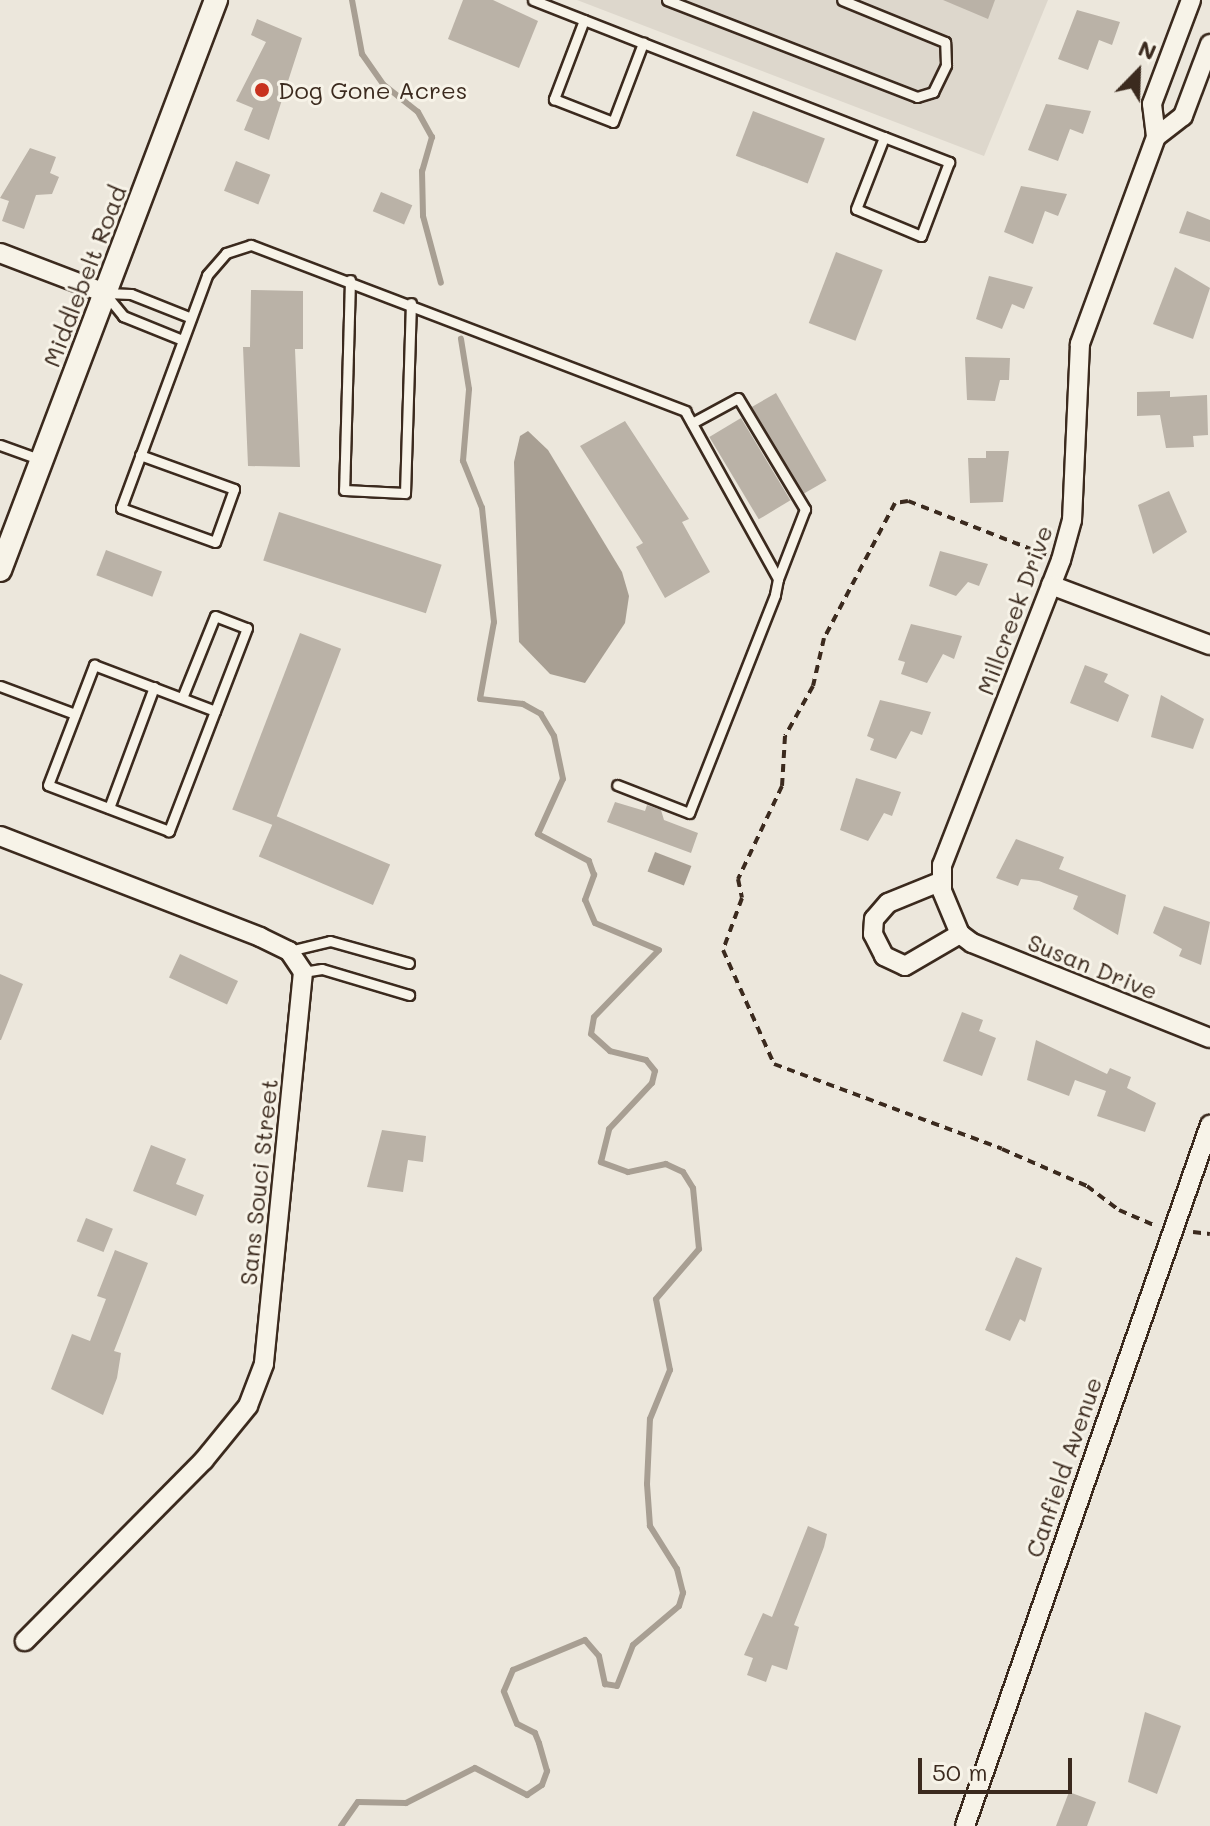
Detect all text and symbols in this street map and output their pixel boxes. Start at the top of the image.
north arrow [1098,32,1178,112]
text: N [1134,33,1161,66]
place label: Dog Gone Acres [278,76,467,104]
marker: Dog Gone Acres [253,81,271,99]
street label: Middlebelt Road [36,181,132,371]
street label: Millcreek Drive [970,521,1058,699]
street label: Susan Drive [1024,927,1162,1005]
street label: Sans Souci Street [233,1077,283,1287]
street label: Canfield Avenue [1019,1373,1107,1561]
scale bar [922,1742,1076,1792]
text: 50 m [932,1756,988,1787]

